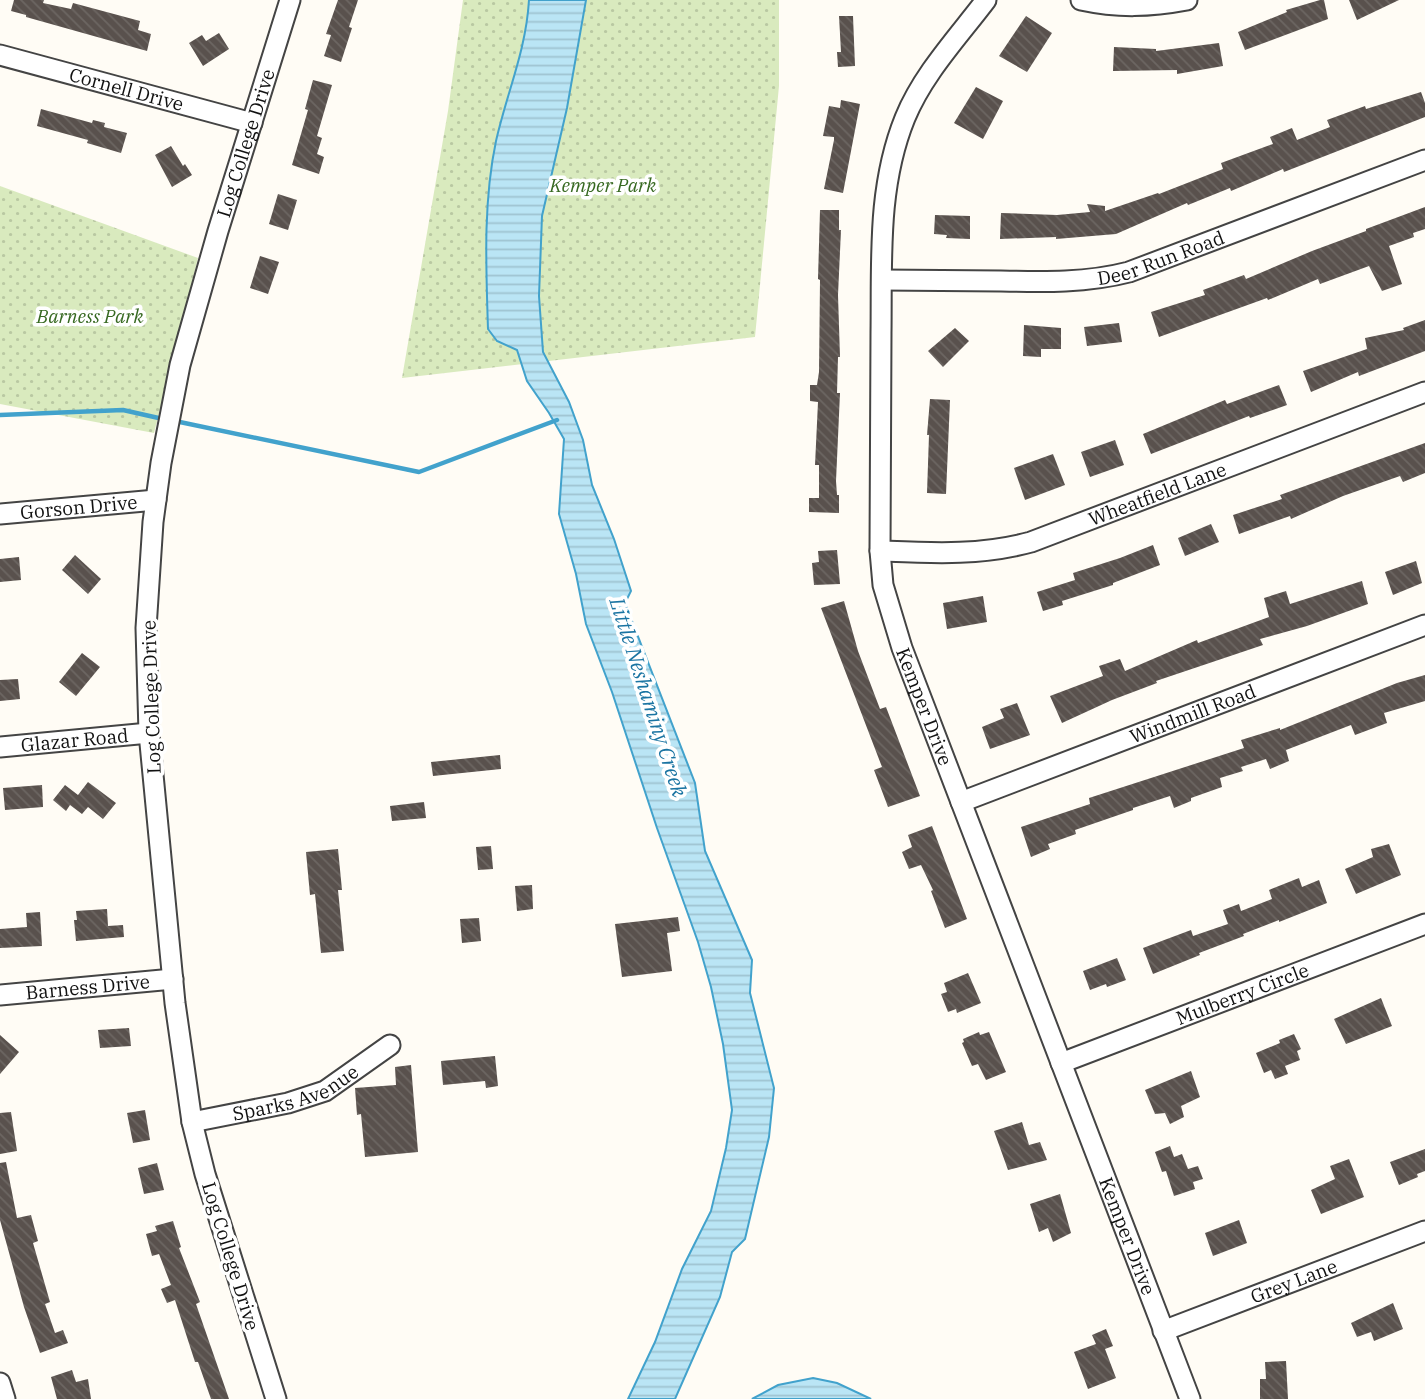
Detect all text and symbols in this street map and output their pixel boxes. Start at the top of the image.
street label: Cornell Drive [67,62,186,116]
street label: Log College Drive [211,66,280,220]
park label: Kemper Park [549,173,657,197]
street label: Deer Run Road [1095,225,1227,290]
park label: Barness Park [35,304,145,328]
street label: Wheatfield Lane [1085,457,1229,531]
street label: Gorson Drive [19,490,138,524]
water label: Little Neshaminy Creek [603,593,695,801]
street label: Log College Drive [136,620,166,774]
street label: Kemper Drive [891,644,958,769]
street label: Windmill Road [1126,679,1259,749]
street label: Glazar Road [20,723,130,757]
street label: Mulberry Circle [1172,958,1312,1030]
street label: Barness Drive [24,969,151,1005]
street label: Sparks Avenue [230,1059,363,1126]
street label: Kemper Drive [1094,1174,1161,1298]
street label: Log College Drive [197,1179,265,1333]
street label: Grey Lane [1247,1254,1340,1308]

